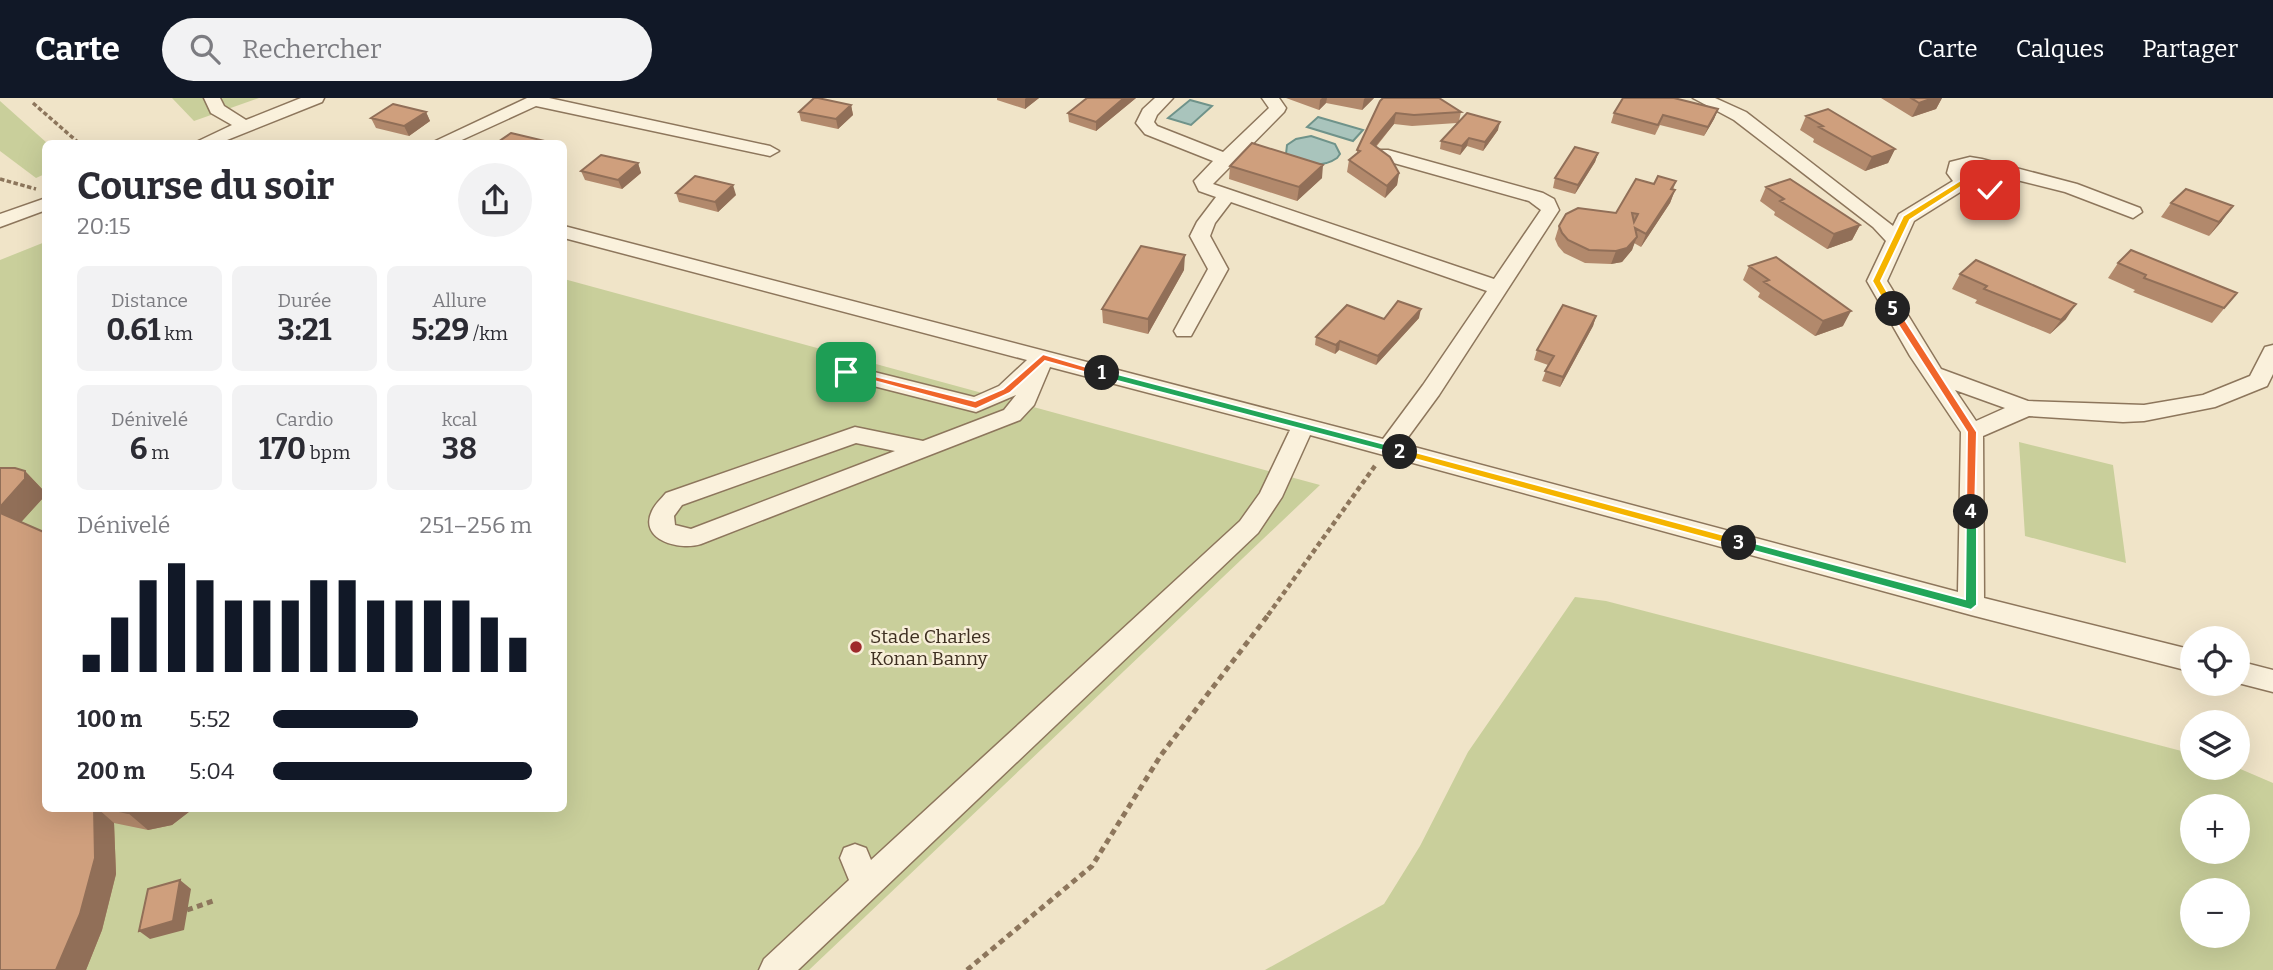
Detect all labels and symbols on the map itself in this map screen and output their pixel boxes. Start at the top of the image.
pin [1960,160,2020,220]
pin: 5 [1876,292,1910,326]
pin [816,342,876,402]
pin: 1 [1084,356,1120,390]
pin: 2 [1382,434,1418,470]
pin: 4 [1954,494,1988,530]
pin: 3 [1722,526,1756,560]
place label: Stade Charles Konan Banny [870,625,991,670]
marker: Stade Charles Konan Banny [848,639,864,655]

